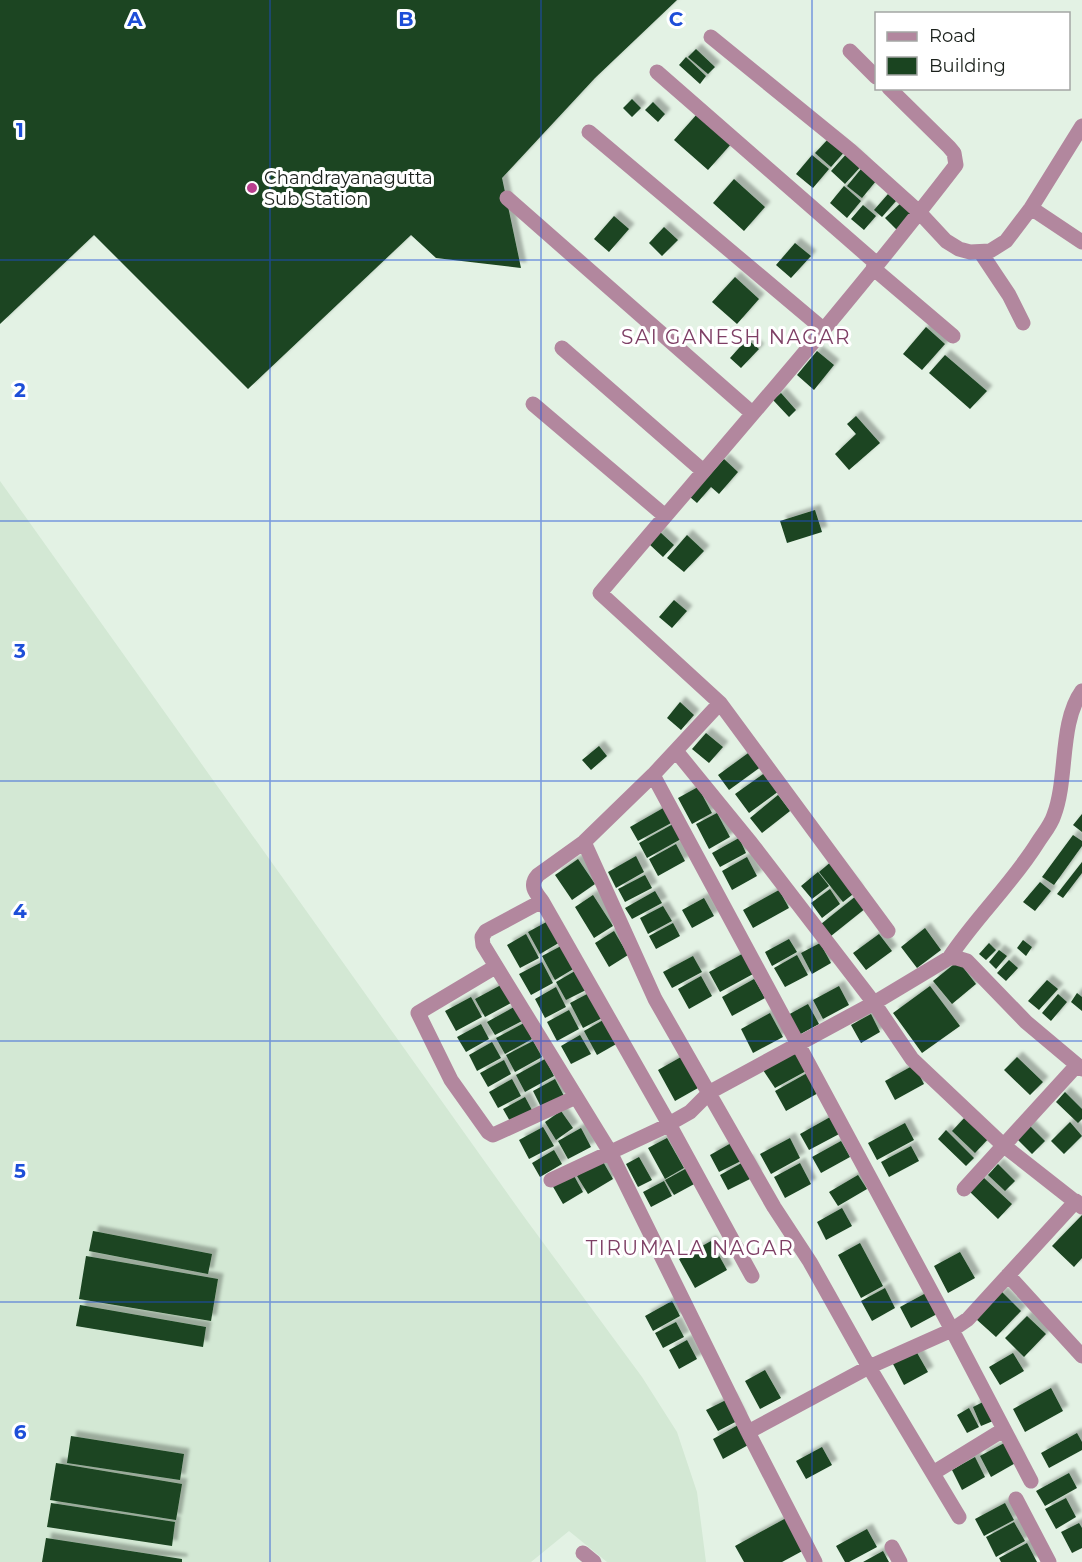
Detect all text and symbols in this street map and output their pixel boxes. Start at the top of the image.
text: A [126,7,143,31]
text: B [398,7,414,31]
text: C [669,7,684,31]
legend [875,12,1070,90]
text: Road [929,25,976,47]
text: Building [929,55,1006,77]
text: 1 [16,118,24,142]
place label: Chandrayanagutta Sub Station [264,167,433,210]
marker: Chandrayanagutta Sub Station [245,181,259,195]
district label: SAI GANESH NAGAR [621,325,851,349]
text: 2 [14,378,26,402]
text: 3 [13,639,26,663]
text: 4 [13,899,27,923]
text: 5 [14,1159,26,1183]
district label: TIRUMALA NAGAR [586,1236,794,1260]
text: 6 [14,1420,27,1444]

